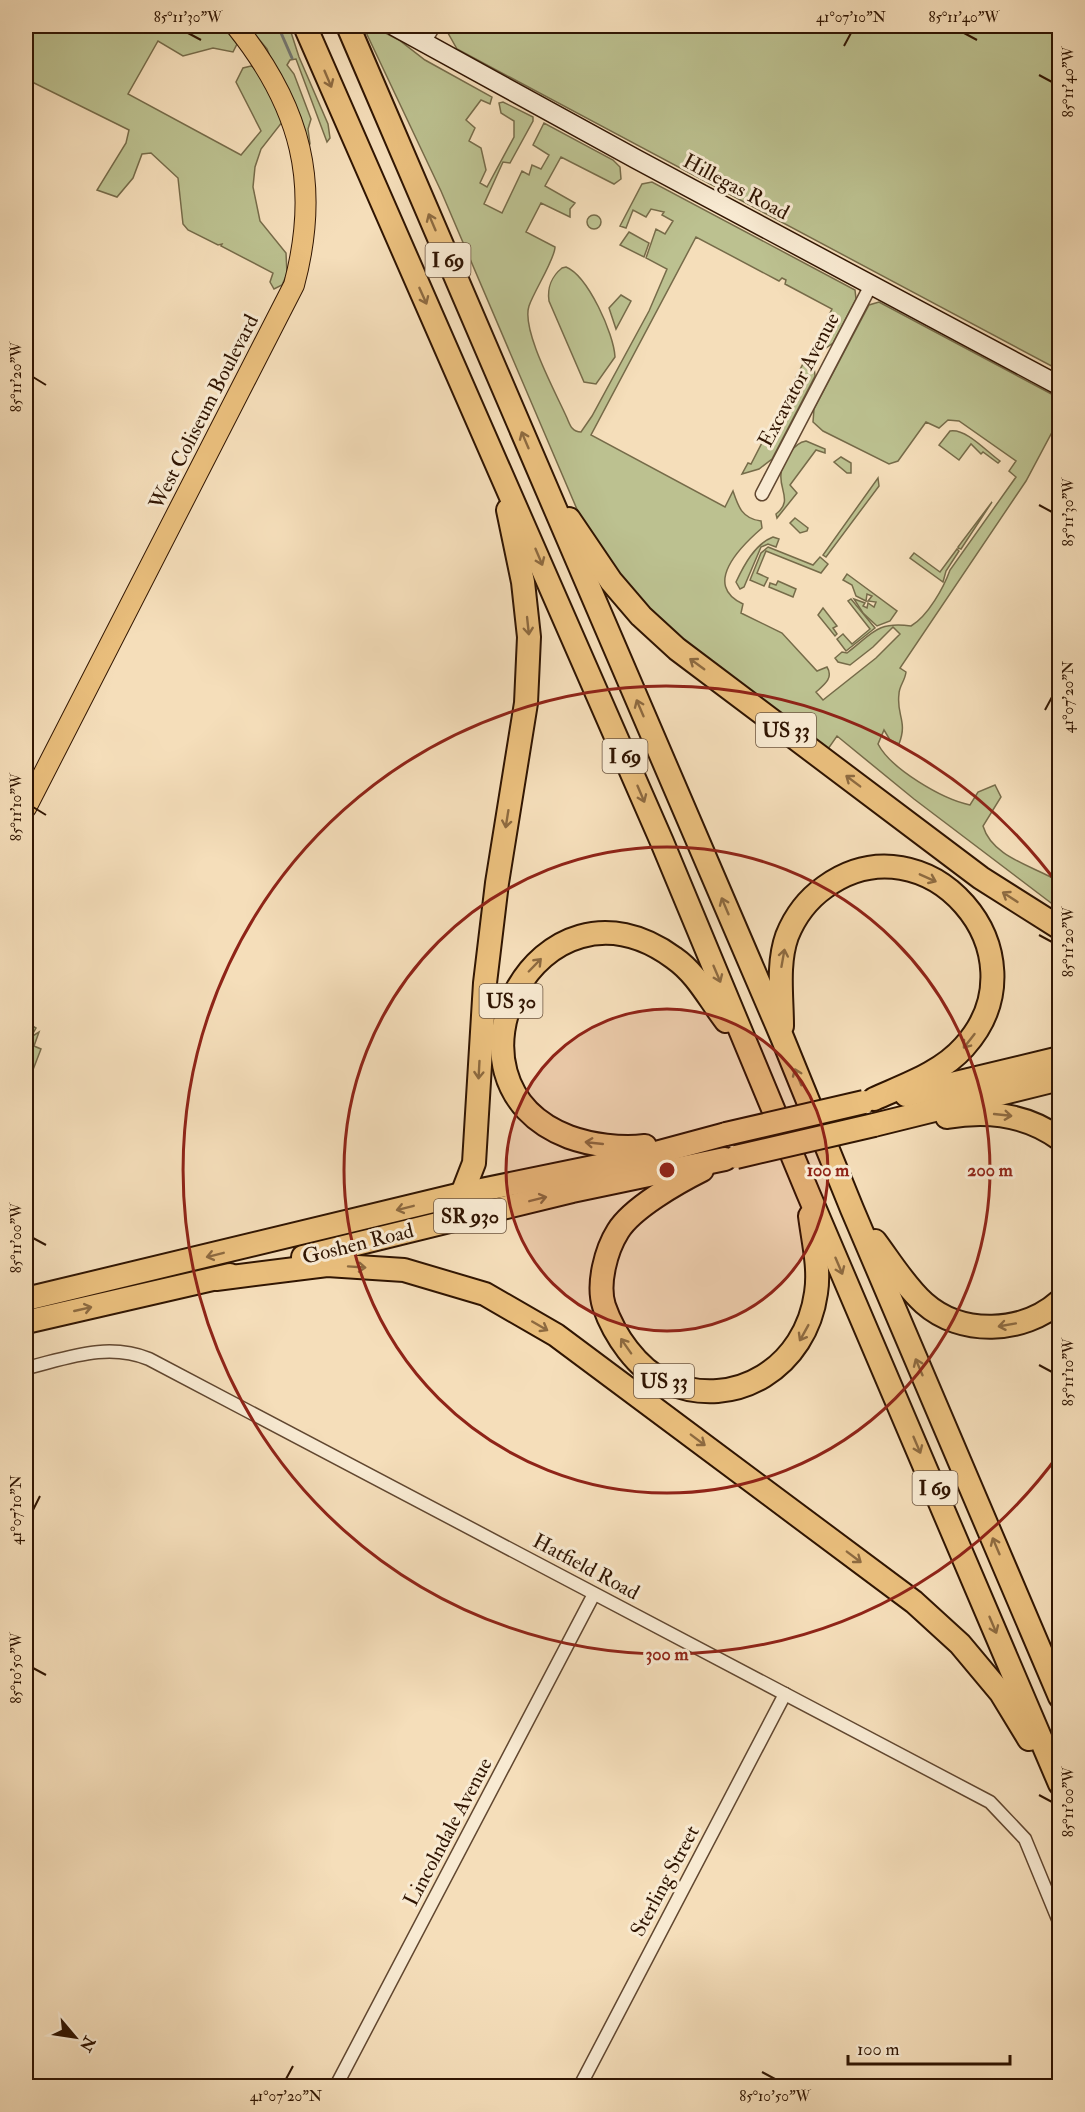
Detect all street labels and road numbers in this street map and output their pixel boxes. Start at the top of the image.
street label: Hillegas Road [678,148,794,227]
road number: I 69 [426,243,470,277]
street label: Excavator Avenue [752,308,846,452]
street label: West Coliseum Boulevard [143,309,265,515]
road number: US 33 [756,713,816,747]
road number: I 69 [602,739,648,773]
road number: US 30 [480,984,542,1018]
road number: SR 930 [434,1199,506,1233]
street label: Goshen Road [300,1217,417,1271]
road number: US 33 [634,1364,694,1398]
road number: I 69 [912,1471,958,1505]
street label: Hatfield Road [528,1528,645,1607]
street label: Lincolndale Avenue [397,1753,499,1911]
street label: Sterling Street [624,1821,706,1941]

